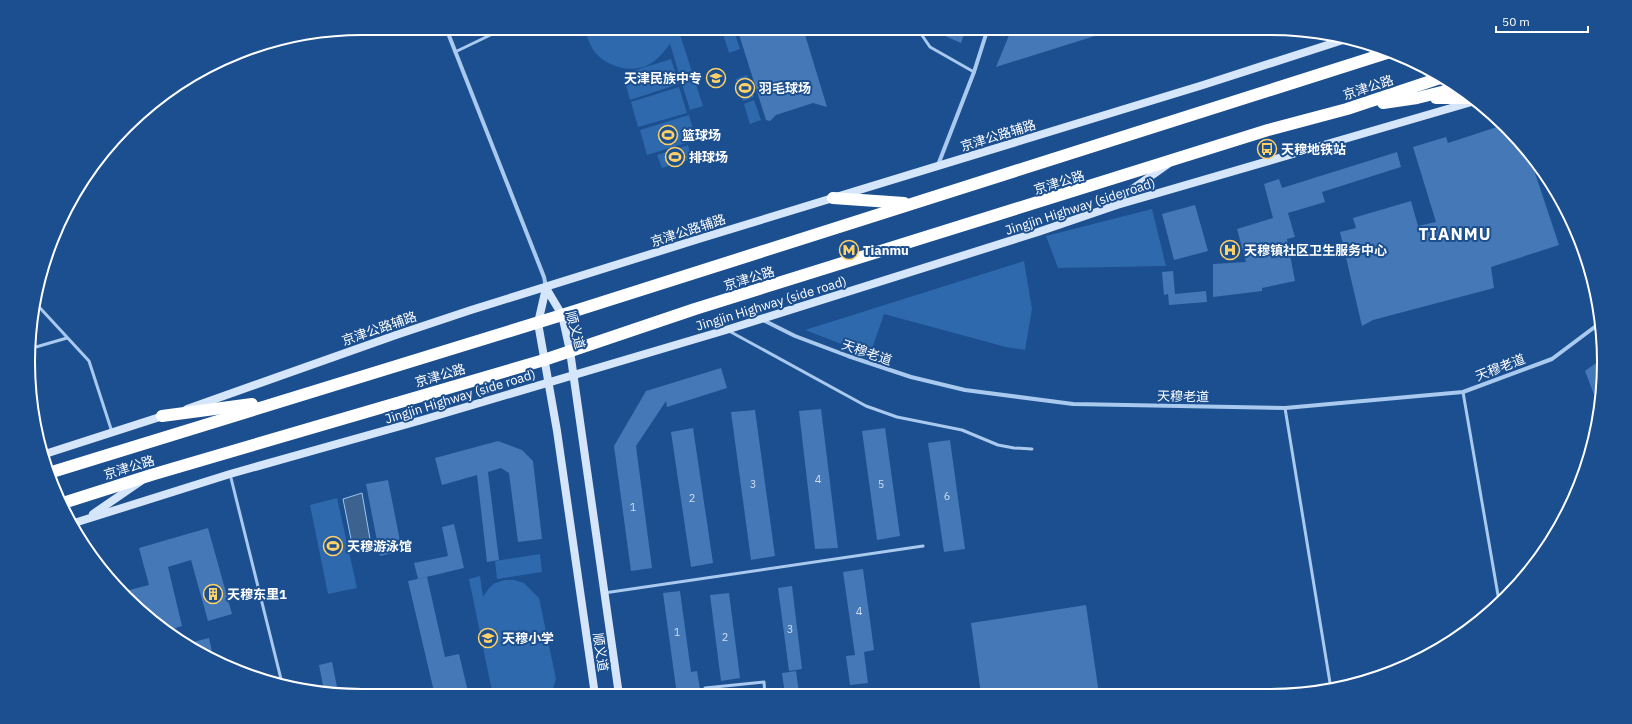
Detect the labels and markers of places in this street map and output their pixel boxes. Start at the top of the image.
school or university icon: 天津民族中专 [705,67,727,89]
place label: 天津民族中专 [624,70,702,87]
sports icon: 羽毛球场 [734,77,756,99]
place label: 羽毛球场 [759,80,811,97]
sports icon: 篮球场 [657,124,679,146]
place label: 篮球场 [682,127,721,144]
bus stop icon: 天穆地铁站 [1256,138,1278,160]
place label: 天穆地铁站 [1281,141,1346,158]
sports icon: 排球场 [664,146,686,168]
place label: 排球场 [689,149,728,166]
metro station icon: Tianmu [838,239,860,261]
hospital icon: 天穆镇社区卫生服务中心 [1219,239,1241,261]
place label: Tianmu [863,242,909,259]
place label: 天穆镇社区卫生服务中心 [1244,242,1387,259]
sports icon: 天穆游泳馆 [322,535,344,557]
place label: 天穆游泳馆 [347,538,412,555]
building icon: 天穆东里1 [202,583,224,605]
place label: 天穆东里1 [227,586,287,603]
school or university icon: 天穆小学 [477,627,499,649]
place label: 天穆小学 [502,630,554,647]

